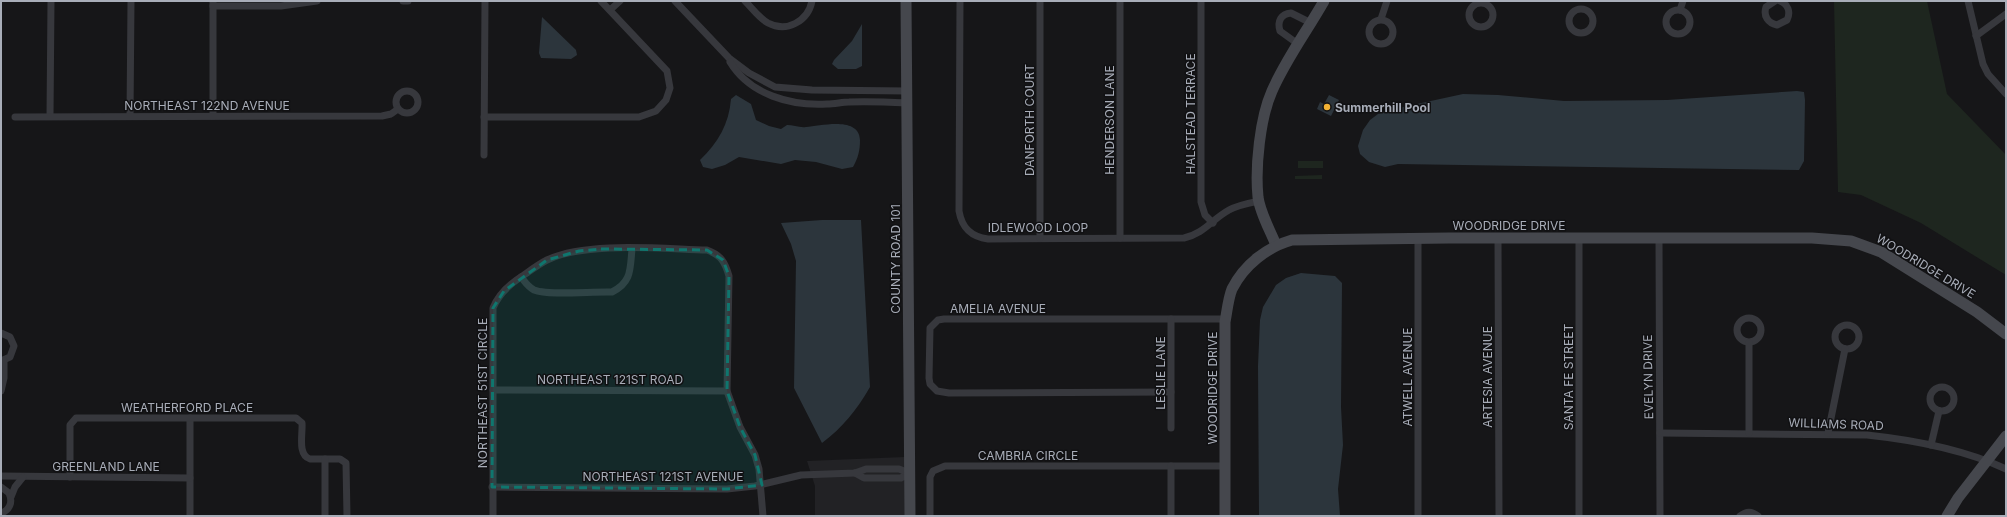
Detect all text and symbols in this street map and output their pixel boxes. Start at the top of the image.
street label: HALSTEAD TERRACE [1183,53,1198,175]
street label: DANFORTH COURT [1022,64,1037,176]
street label: HENDERSON LANE [1102,65,1117,175]
street label: NORTHEAST 122ND AVENUE [124,98,290,113]
place label: Summerhill Pool [1335,100,1430,115]
marker: Summerhill Pool [1322,102,1332,112]
street label: COUNTY ROAD 101 [888,204,903,314]
street label: WOODRIDGE DRIVE [1452,218,1566,233]
street label: IDLEWOOD LOOP [988,220,1089,235]
street label: WOODRIDGE DRIVE [1874,230,1978,302]
street label: AMELIA AVENUE [950,301,1046,316]
street label: NORTHEAST 51ST CIRCLE [475,318,490,468]
street label: SANTA FE STREET [1561,324,1576,430]
street label: ARTESIA AVENUE [1480,326,1495,428]
street label: ATWELL AVENUE [1400,327,1415,427]
street label: WOODRIDGE DRIVE [1205,331,1220,445]
street label: EVELYN DRIVE [1640,335,1656,419]
street label: LESLIE LANE [1153,336,1168,410]
street label: NORTHEAST 121ST ROAD [537,372,683,387]
street label: WEATHERFORD PLACE [121,400,253,415]
street label: WILLIAMS ROAD [1788,415,1884,433]
street label: CAMBRIA CIRCLE [978,448,1078,463]
street label: GREENLAND LANE [52,459,160,474]
street label: NORTHEAST 121ST AVENUE [583,469,743,484]

